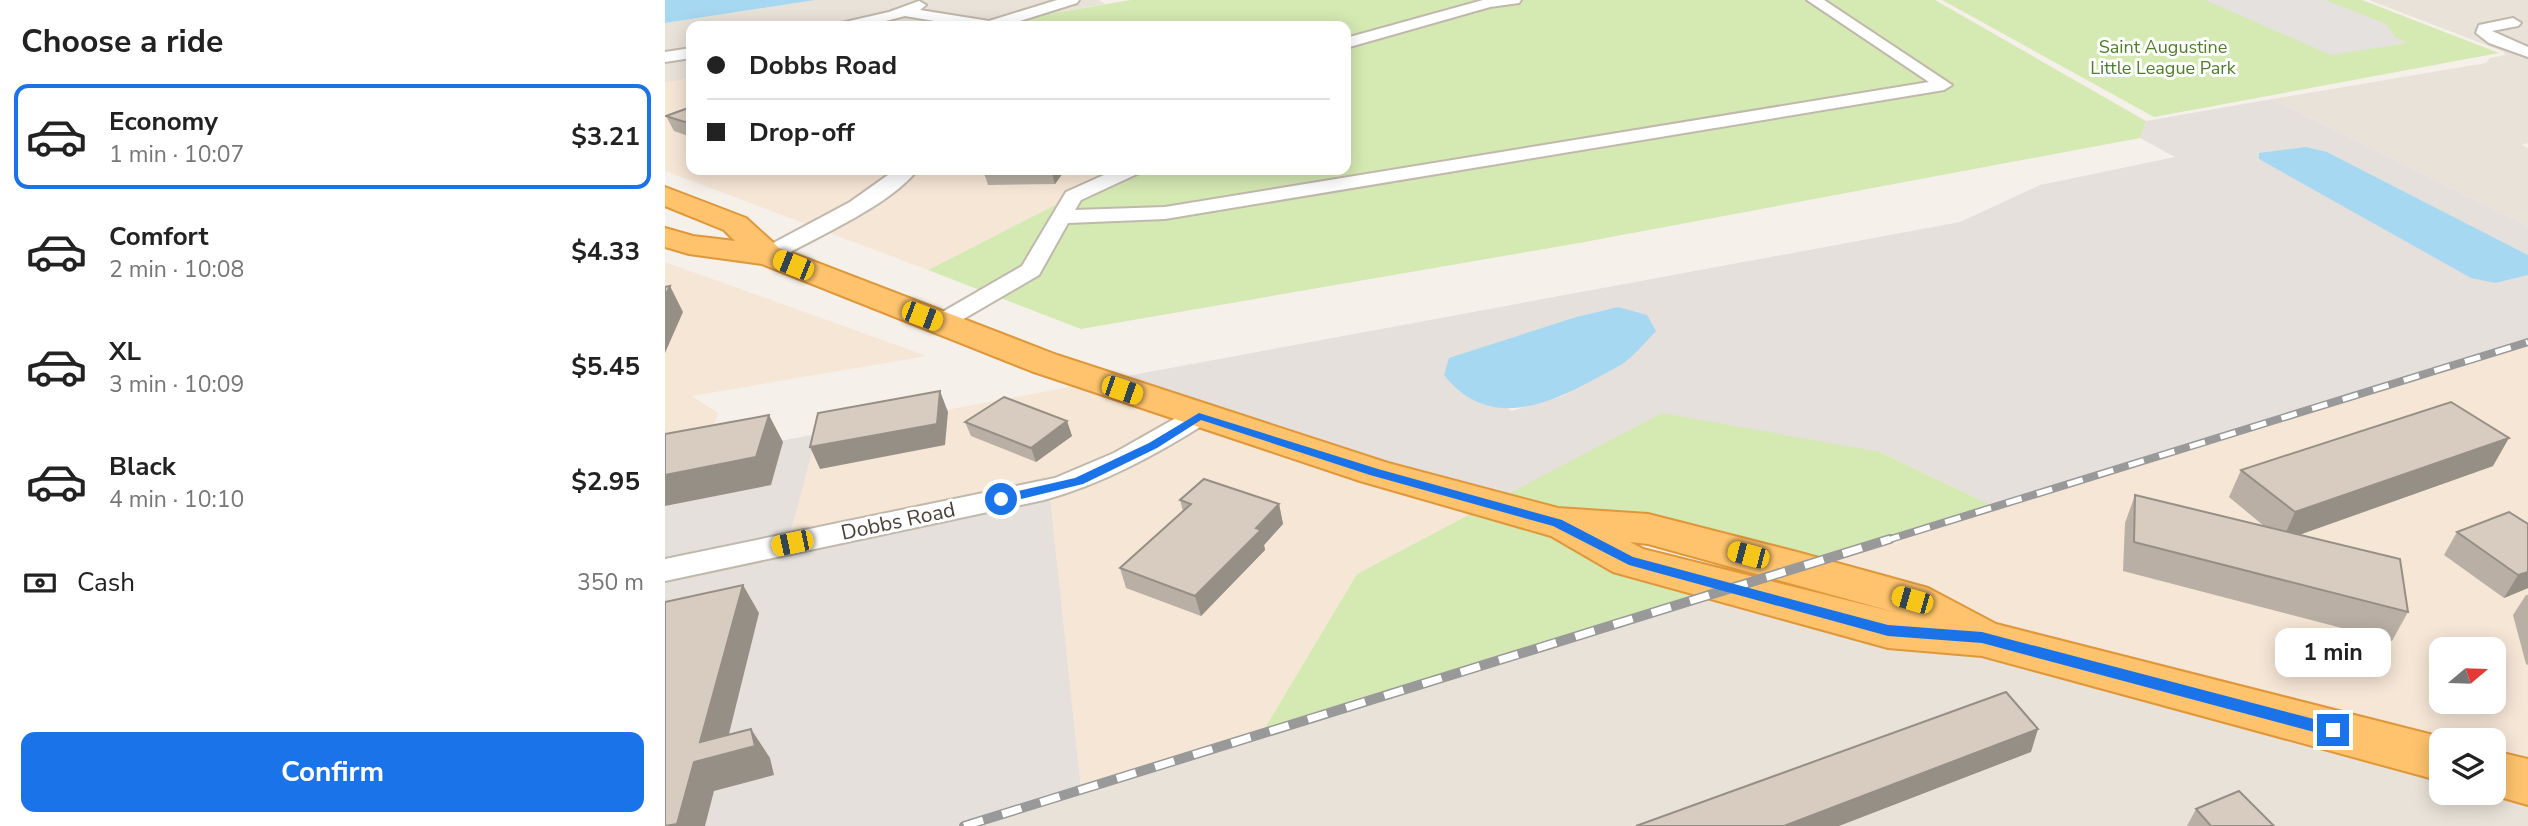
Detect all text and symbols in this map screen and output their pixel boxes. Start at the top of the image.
text: Choose a ride [21,20,223,63]
park label: Saint Augustine Little League Park [2090,35,2237,80]
text: Dobbs Road [749,48,897,83]
text: Economy [109,104,218,139]
icon: car [25,105,88,168]
text: Drop-off [749,115,855,150]
text: $3.21 [571,119,640,154]
text: 1 min · 10:07 [109,139,244,170]
text: Comfort [109,219,209,254]
icon: car [25,220,88,283]
text: $4.33 [571,234,640,269]
car [770,247,817,283]
text: 2 min · 10:08 [109,254,244,285]
car [899,299,946,333]
text: XL [109,334,141,369]
icon: car [25,335,88,398]
text: $5.45 [571,349,640,384]
text: 3 min · 10:09 [109,369,244,400]
car [1099,373,1146,407]
text: Black [109,449,176,484]
icon: car [25,450,88,513]
text: $2.95 [571,464,640,499]
route start [985,483,1017,515]
text: 4 min · 10:10 [109,484,244,515]
street label: Dobbs Road [838,495,958,547]
car [770,528,815,558]
car [1725,539,1772,571]
icon: cash [21,564,59,602]
text: Cash [77,565,135,600]
text: 350 m [577,567,644,598]
car [1889,584,1936,616]
callout: 1 min [2275,628,2391,678]
text: 1 min [2303,637,2363,668]
north arrow [2429,637,2506,714]
map controls [2429,637,2506,805]
route end [2317,714,2349,746]
button: layers [2429,728,2506,805]
button: Confirm [21,732,644,812]

